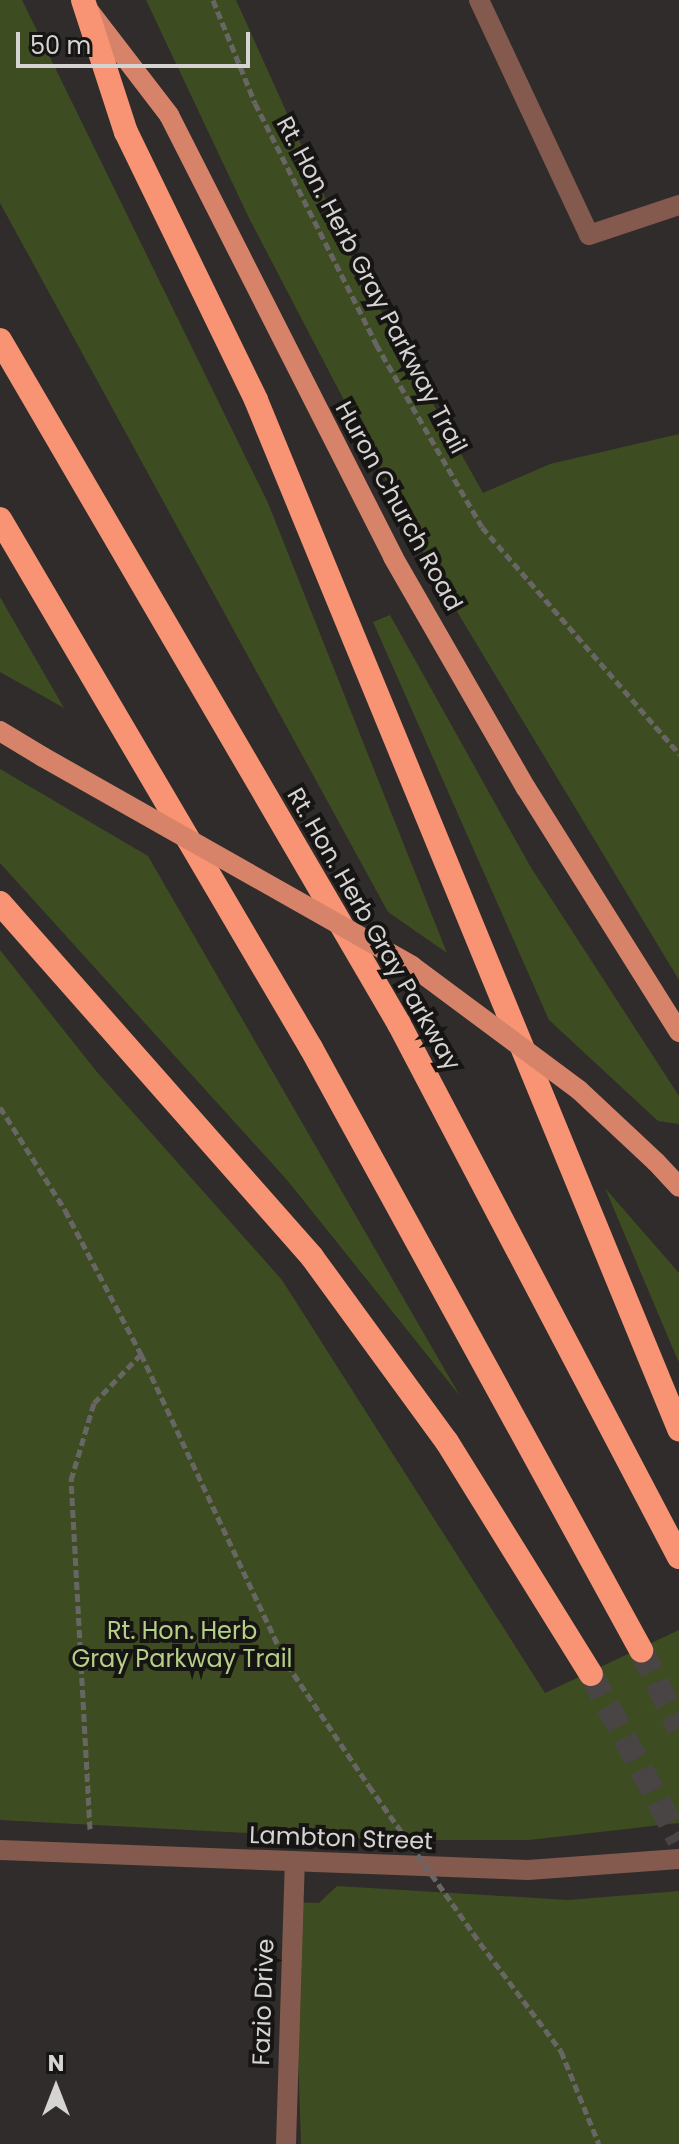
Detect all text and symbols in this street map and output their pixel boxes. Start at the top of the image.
scale bar [20,16,254,66]
text: 50 m [30,29,91,62]
street label: Rt. Hon. Herb Gray Parkway Trail [271,112,473,458]
street label: Huron Church Road [329,396,469,616]
street label: Rt. Hon. Herb Gray Parkway [281,783,467,1075]
park label: Rt. Hon. Herb Gray Parkway Trail [72,1617,292,1673]
street label: Lambton Street [249,1820,433,1856]
street label: Fazio Drive [246,1938,280,2066]
north arrow [16,2048,96,2128]
text: N [48,2048,64,2079]

